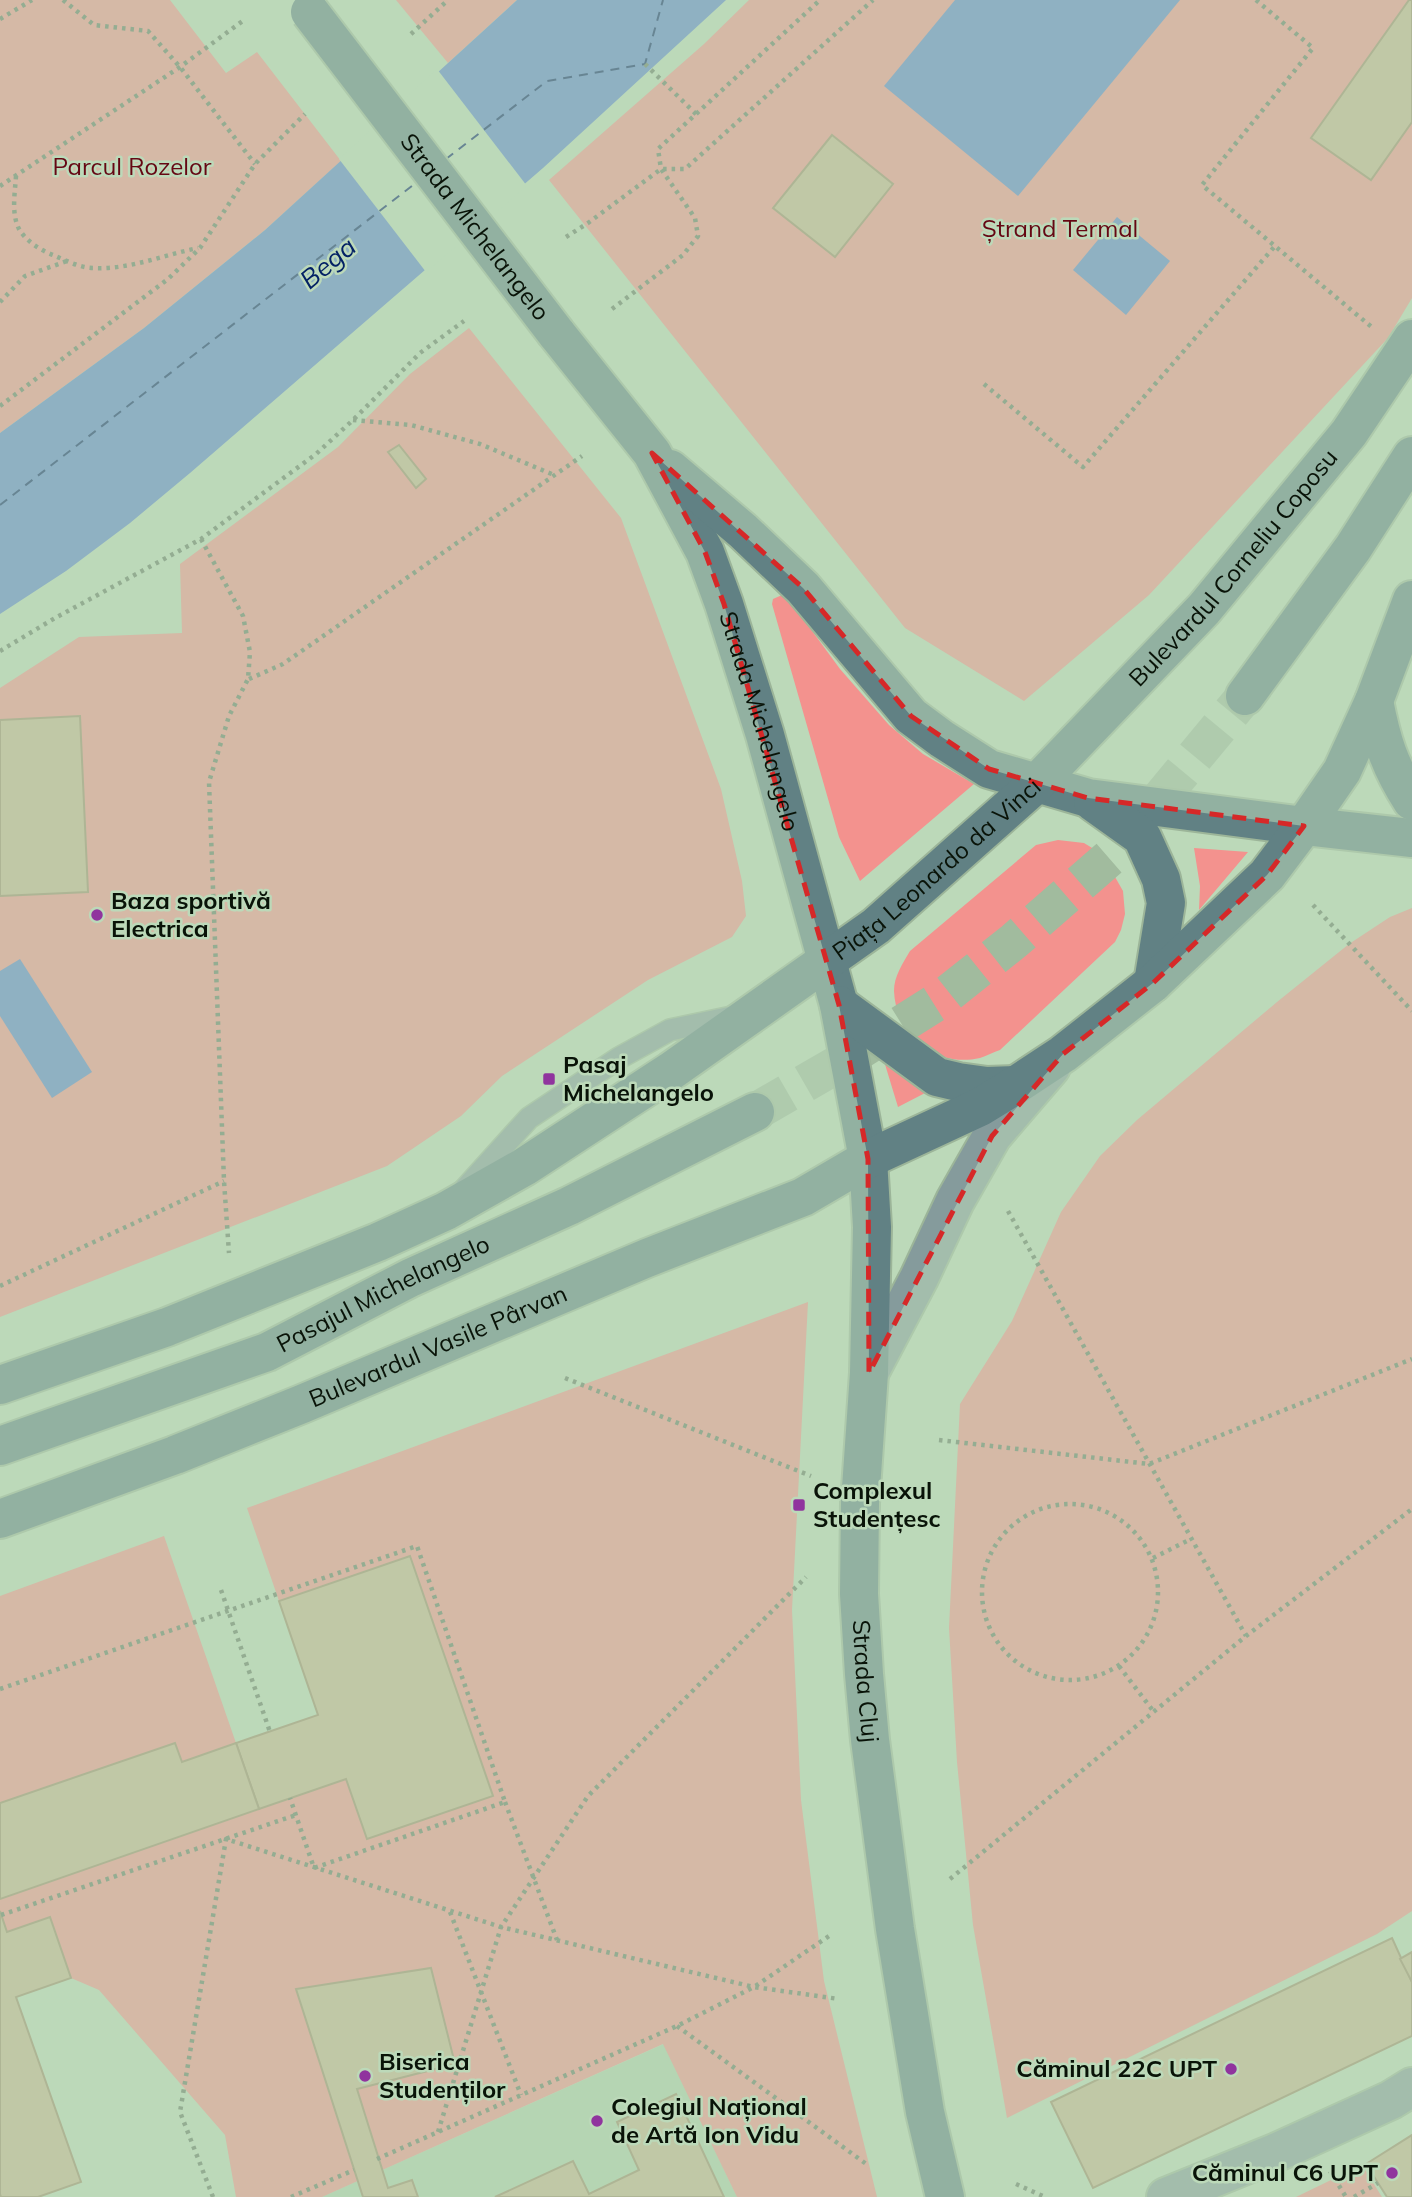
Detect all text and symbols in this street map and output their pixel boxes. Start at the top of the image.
street label: Strada Michelangelo [394,127,557,326]
park label: Parcul Rozelor [53,151,212,181]
park label: Ștrand Termal [982,213,1138,244]
water label: Bega [293,230,362,296]
street label: Bulevardul Corneliu Coposu [1122,443,1344,692]
street label: Strada Michelangelo [713,608,807,835]
street label: Piața Leonardo da Vinci [826,771,1046,966]
place label: Baza sportivă Electrica [111,885,271,943]
marker: Baza sportivă Electrica [89,907,105,923]
place label: Pasaj Michelangelo [563,1049,714,1107]
marker: Pasaj Michelangelo [541,1071,557,1087]
street label: Pasajul Michelangelo [271,1228,494,1358]
street label: Bulevardul Vasile Pârvan [304,1278,571,1413]
place label: Complexul Studențesc [813,1475,941,1534]
marker: Complexul Studențesc [791,1497,807,1513]
street label: Strada Cluj [847,1619,886,1744]
place label: Biserica Studenților [379,2046,506,2105]
place label: Căminul 22C UPT [1016,2053,1217,2083]
marker: Căminul 22C UPT [1223,2061,1239,2077]
marker: Biserica Studenților [357,2068,373,2084]
place label: Colegiul Național de Artă Ion Vidu [611,2091,807,2149]
marker: Colegiul Național de Artă Ion Vidu [589,2113,605,2129]
place label: Căminul C6 UPT [1192,2157,1378,2187]
marker: Căminul C6 UPT [1384,2165,1400,2181]

